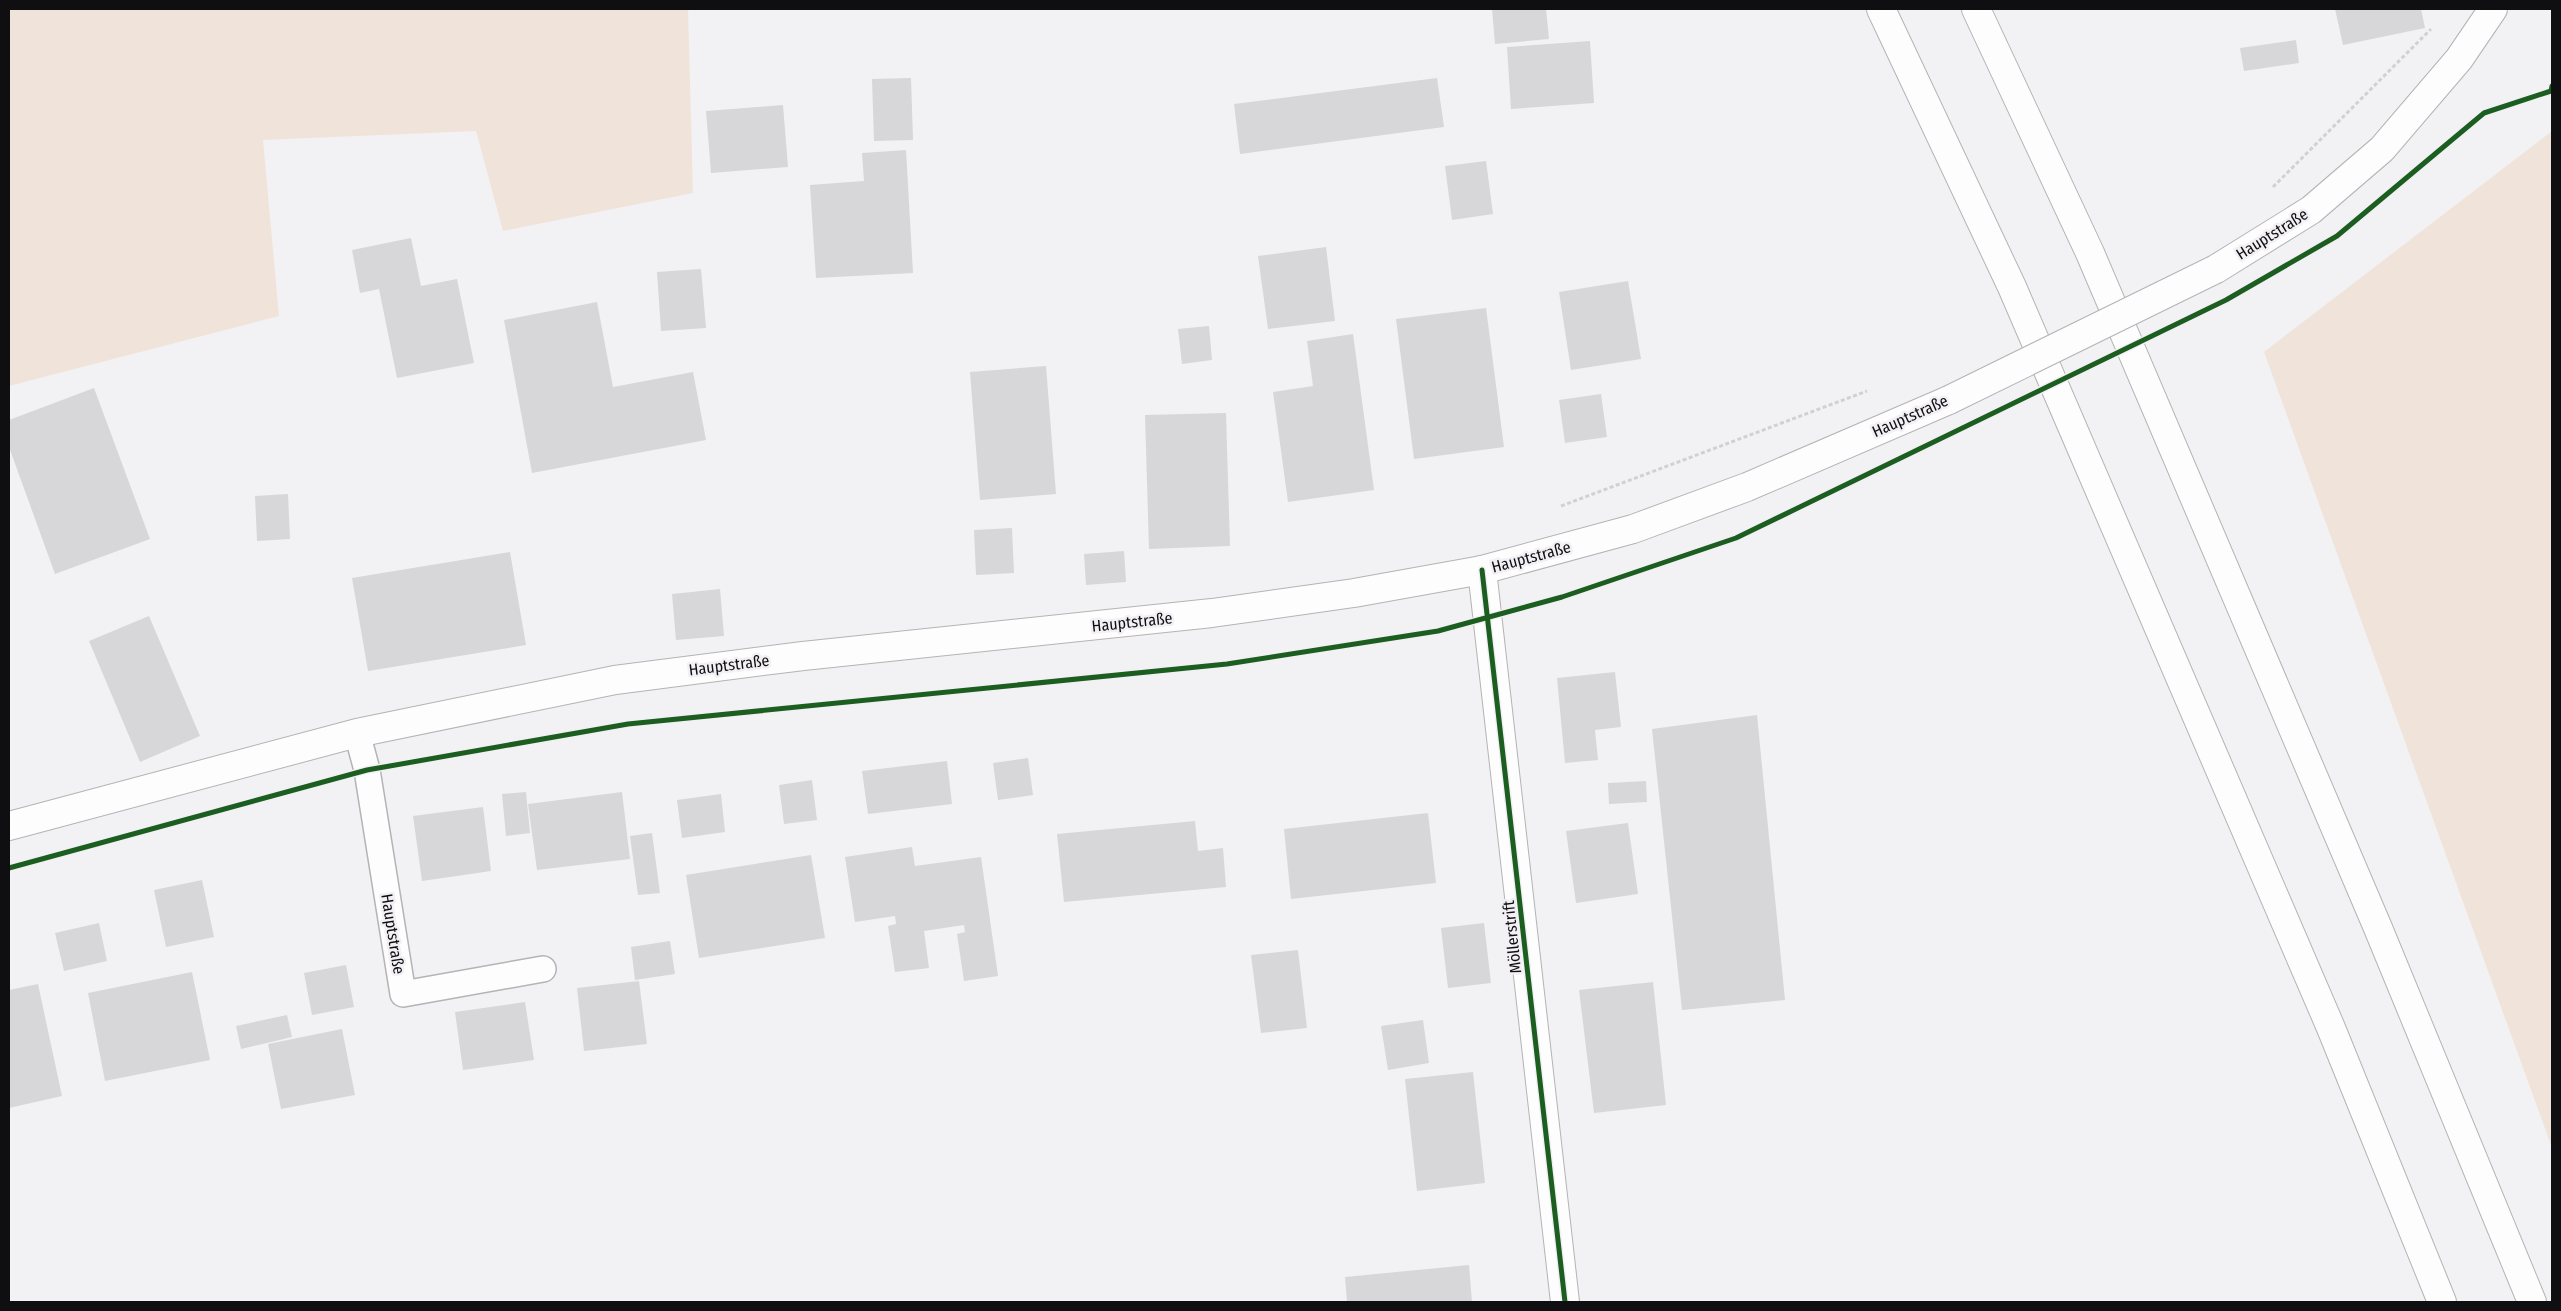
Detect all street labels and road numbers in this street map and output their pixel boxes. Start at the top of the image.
street label: Hauptstraße [2233,204,2312,264]
street label: Hauptstraße [1869,391,1951,441]
street label: Hauptstraße [1489,537,1573,577]
street label: Hauptstraße [1091,608,1173,636]
street label: Hauptstraße [688,651,771,679]
street label: Hauptstraße [377,892,409,976]
street label: Möllerstrift [1499,899,1525,974]

